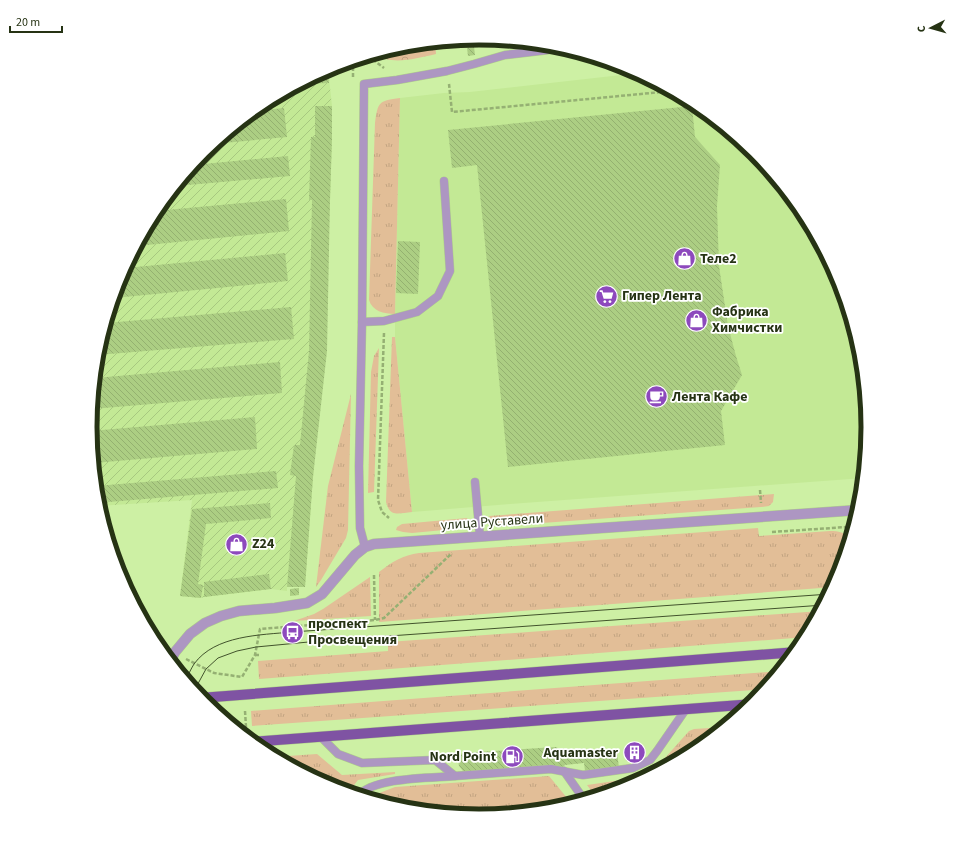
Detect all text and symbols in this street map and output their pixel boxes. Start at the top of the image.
scale bar [10,8,62,34]
north arrow [911,8,951,48]
text: 20 m [16,14,40,31]
text: С [914,24,929,33]
shop icon: Теле2 [672,246,698,272]
place label: Теле2 [700,249,737,269]
supermarket icon: Гипер Лента [594,283,620,309]
place label: Гипер Лента [622,286,702,306]
place label: Фабрика Химчистки [712,302,782,338]
shop icon: Фабрика Химчистки [684,307,710,333]
cafe icon: Лента Кафе [643,384,669,410]
place label: Лента Кафе [671,387,748,407]
street label: улица Руставели [440,508,544,536]
shop icon: Z24 [223,531,249,557]
place label: Z24 [252,534,275,554]
place label: проспект Просвещения [308,614,397,650]
bus stop icon: проспект Просвещения [279,619,305,645]
building icon: Aquamaster [621,740,647,766]
place label: Aquamaster [542,743,618,763]
fuel station icon: Nord Point [499,744,525,770]
place label: Nord Point [430,747,497,767]

